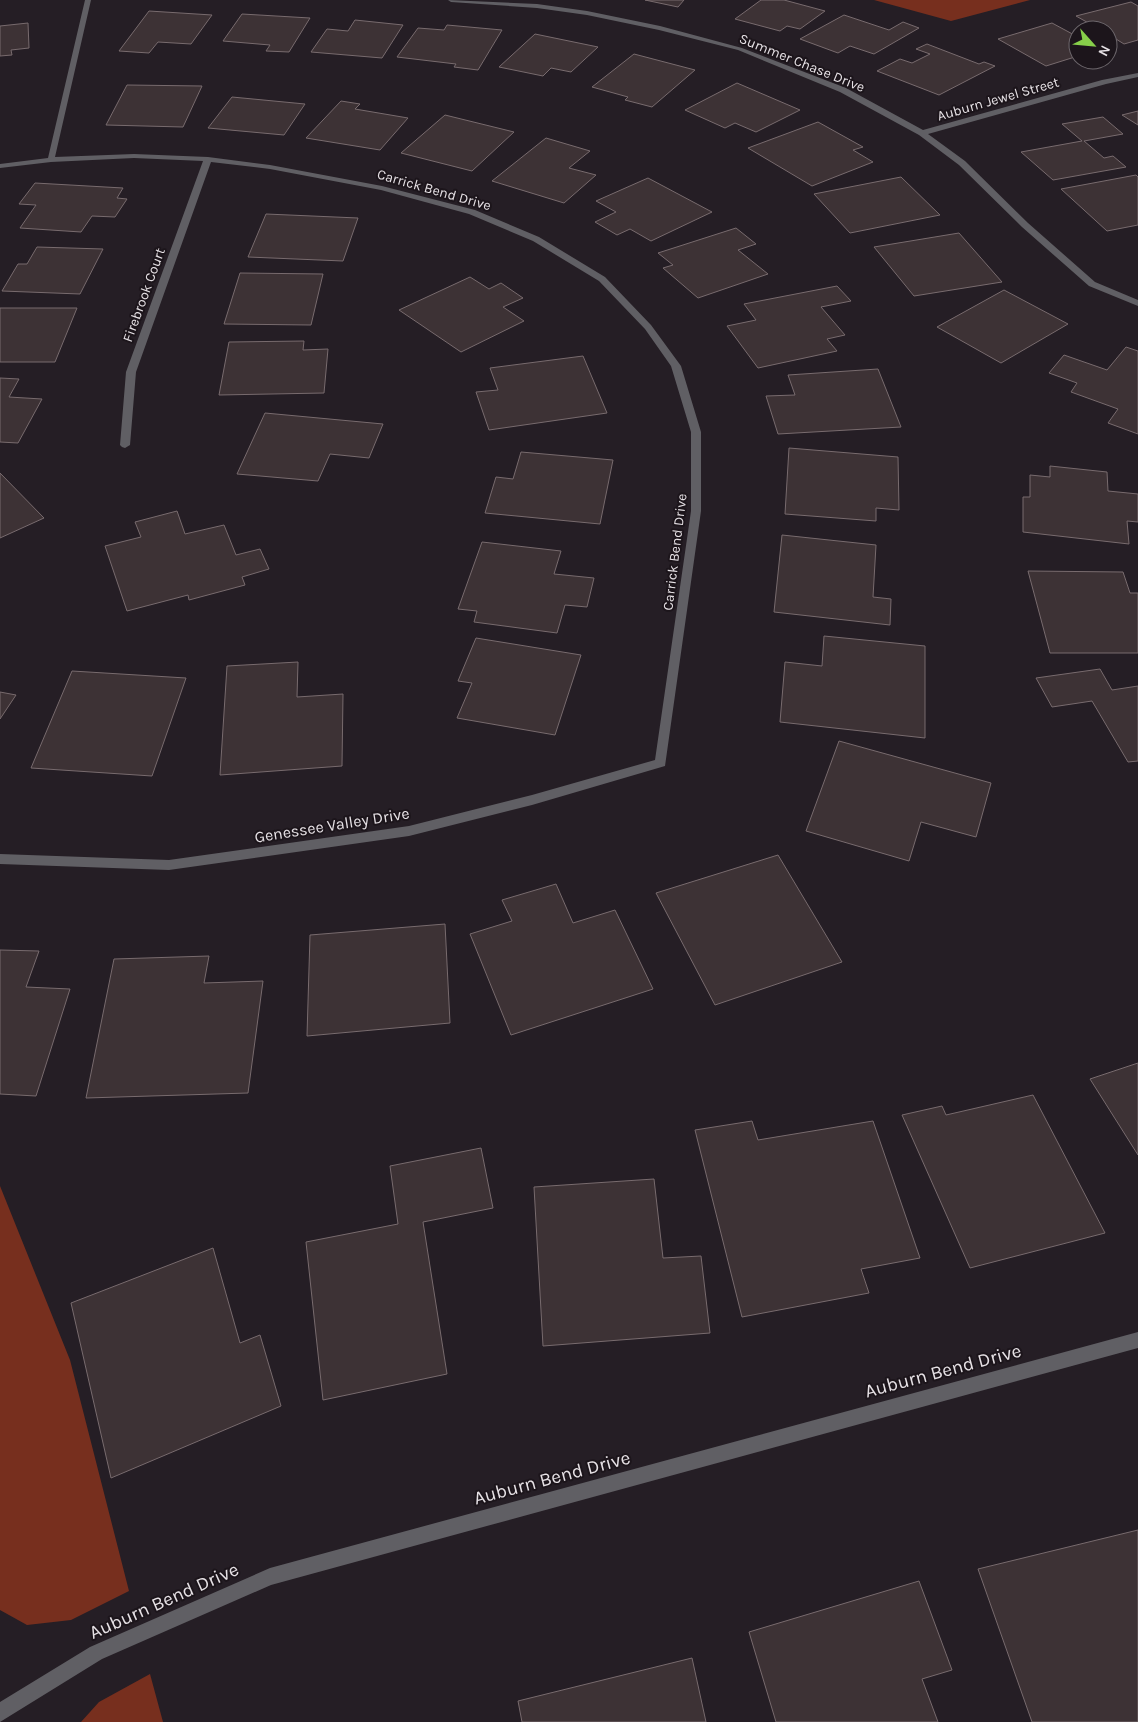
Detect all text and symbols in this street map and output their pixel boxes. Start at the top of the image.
north arrow [1068,20,1118,70]
street label: Summer Chase Drive [737,30,867,96]
text: N [1094,42,1114,59]
street label: Auburn Jewel Street [935,73,1061,125]
street label: Carrick Bend Drive [375,166,493,214]
street label: Firebrook Court [119,246,169,344]
street label: Carrick Bend Drive [659,493,691,611]
street label: Genessee Valley Drive [253,803,411,847]
street label: Auburn Bend Drive [862,1340,1024,1402]
street label: Auburn Bend Drive [471,1447,633,1509]
street label: Auburn Bend Drive [86,1558,242,1644]

